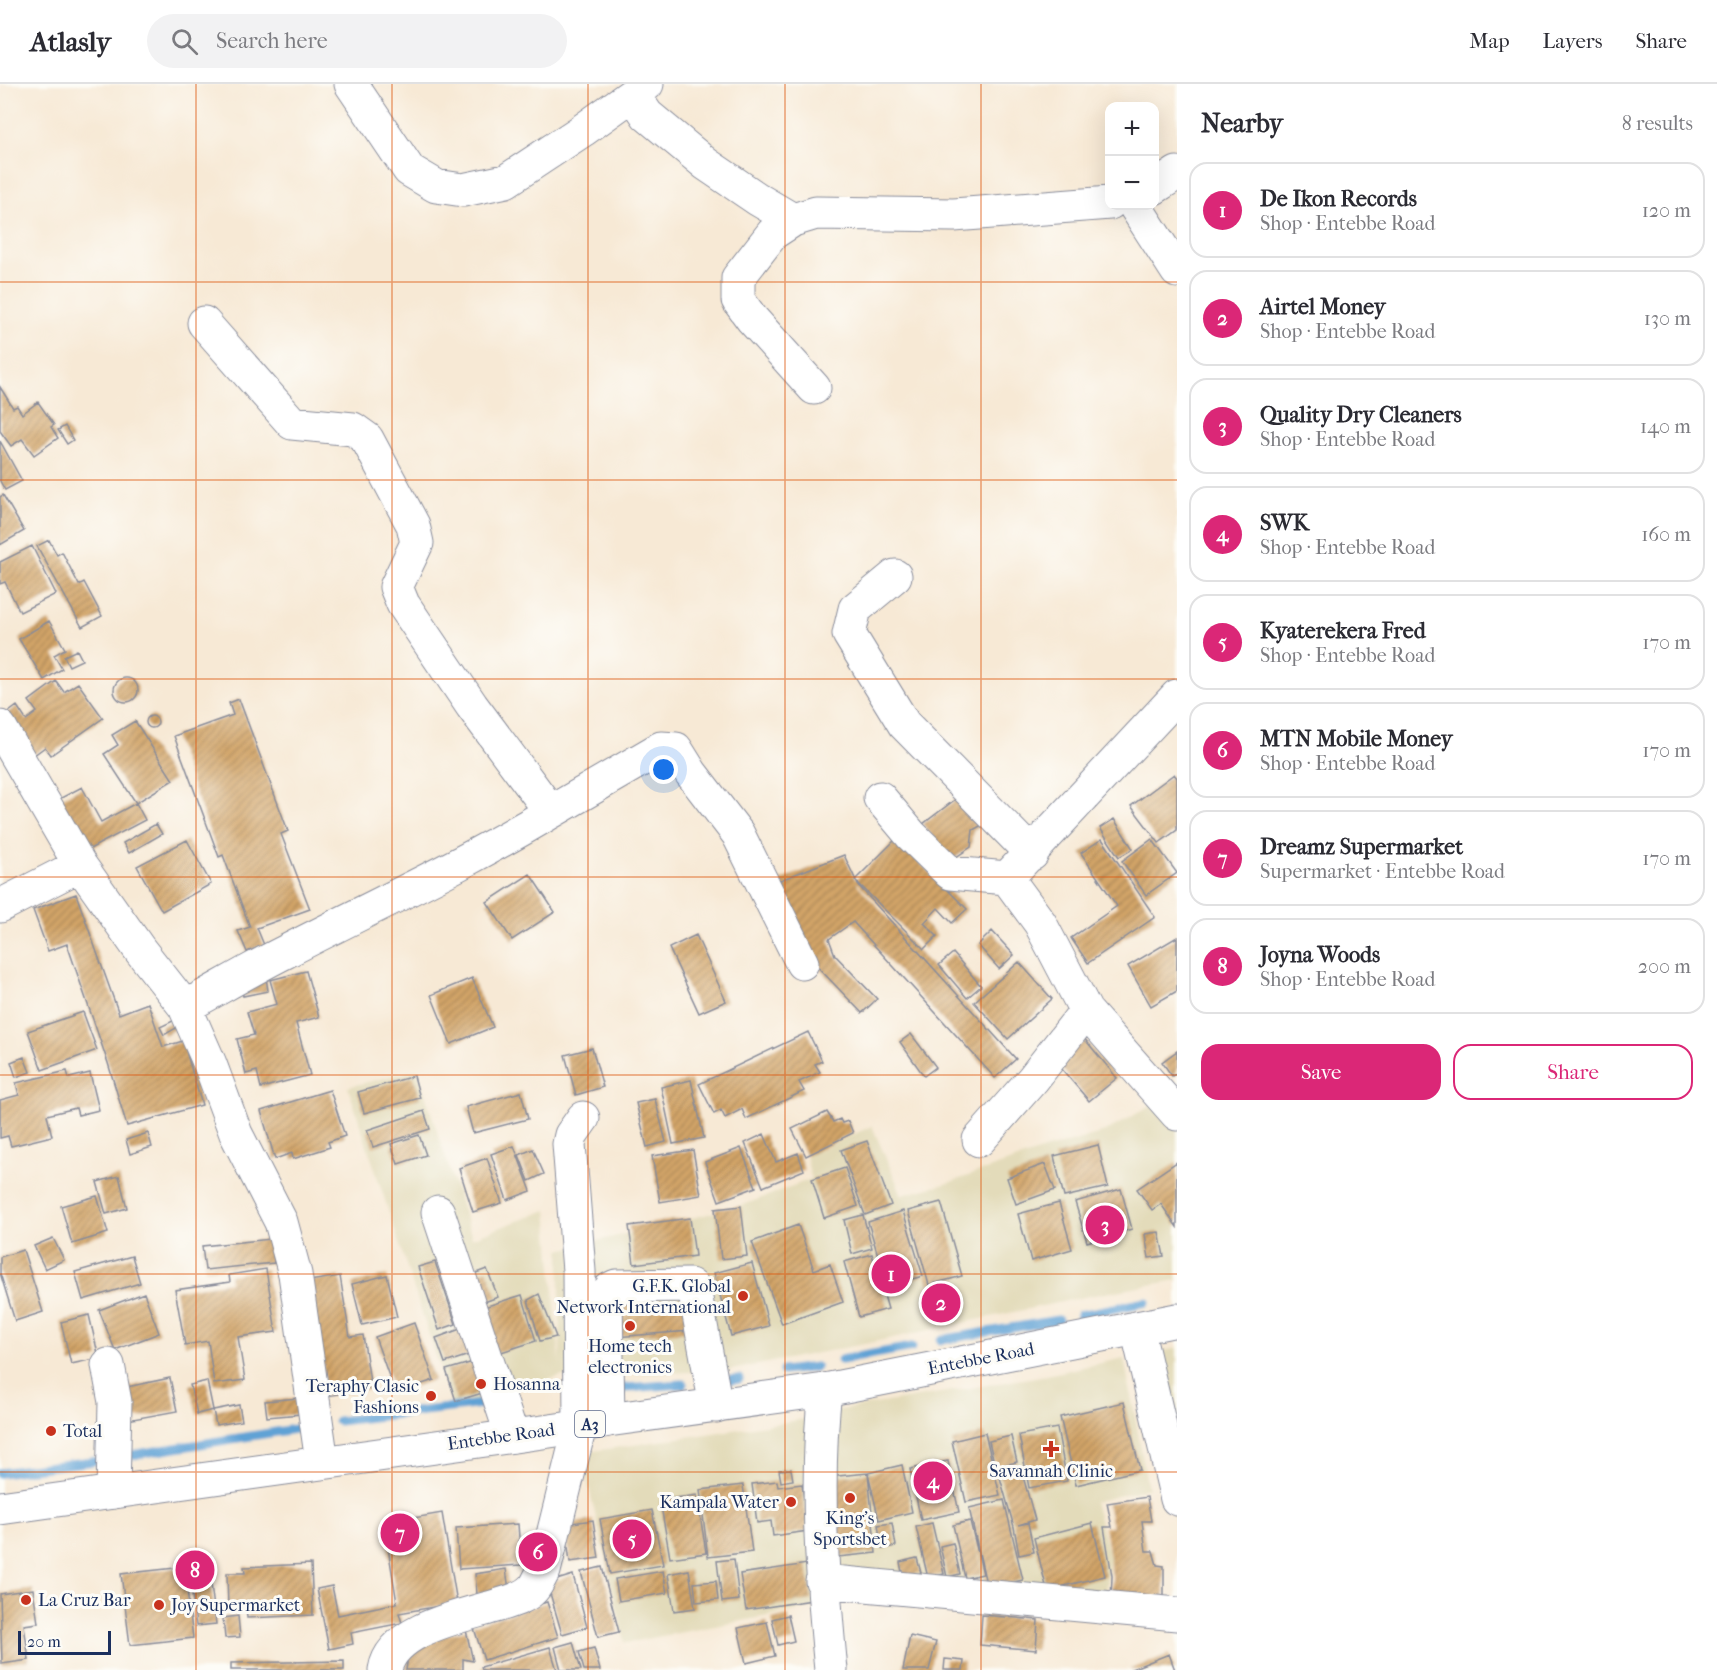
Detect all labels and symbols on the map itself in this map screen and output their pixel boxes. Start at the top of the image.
your location [649,755,678,784]
pin: 3 [1086,1202,1124,1248]
pin: 1 [872,1252,910,1296]
place label: G.F.K. Global Network International [556,1276,731,1318]
pin: 2 [922,1280,960,1326]
marker: G.F.K. Global Network International [736,1289,750,1303]
marker: Home tech electronics [623,1319,637,1333]
place label: Home tech electronics [588,1336,672,1378]
street label: Entebbe Road [926,1338,1036,1380]
place label: Hosanna [493,1374,561,1395]
place label: Teraphy Clasic Fashions [306,1376,419,1418]
marker: Hosanna [474,1377,488,1391]
marker: Teraphy Clasic Fashions [424,1389,438,1403]
road number: A3 [575,1411,605,1437]
street label: Entebbe Road [446,1419,556,1455]
place label: Total [63,1421,102,1442]
marker: Total [44,1424,58,1438]
marker: Savannah Clinic [1042,1440,1060,1458]
pin: 4 [914,1458,952,1504]
place label: Savannah Clinic [989,1461,1113,1482]
marker: King's Sportsbet [843,1491,857,1505]
place label: Kampala Water [659,1492,779,1513]
marker: Kampala Water [784,1495,798,1509]
place label: King's Sportsbet [813,1508,887,1550]
pin: 7 [380,1510,420,1556]
pin: 5 [612,1516,652,1562]
pin: 6 [518,1530,558,1574]
pin: 8 [176,1548,214,1592]
place label: La Cruz Bar [38,1590,131,1611]
marker: La Cruz Bar [19,1593,33,1607]
place label: Joy Supermarket [169,1595,301,1616]
marker: Joy Supermarket [152,1598,166,1612]
scale bar [18,1628,111,1656]

